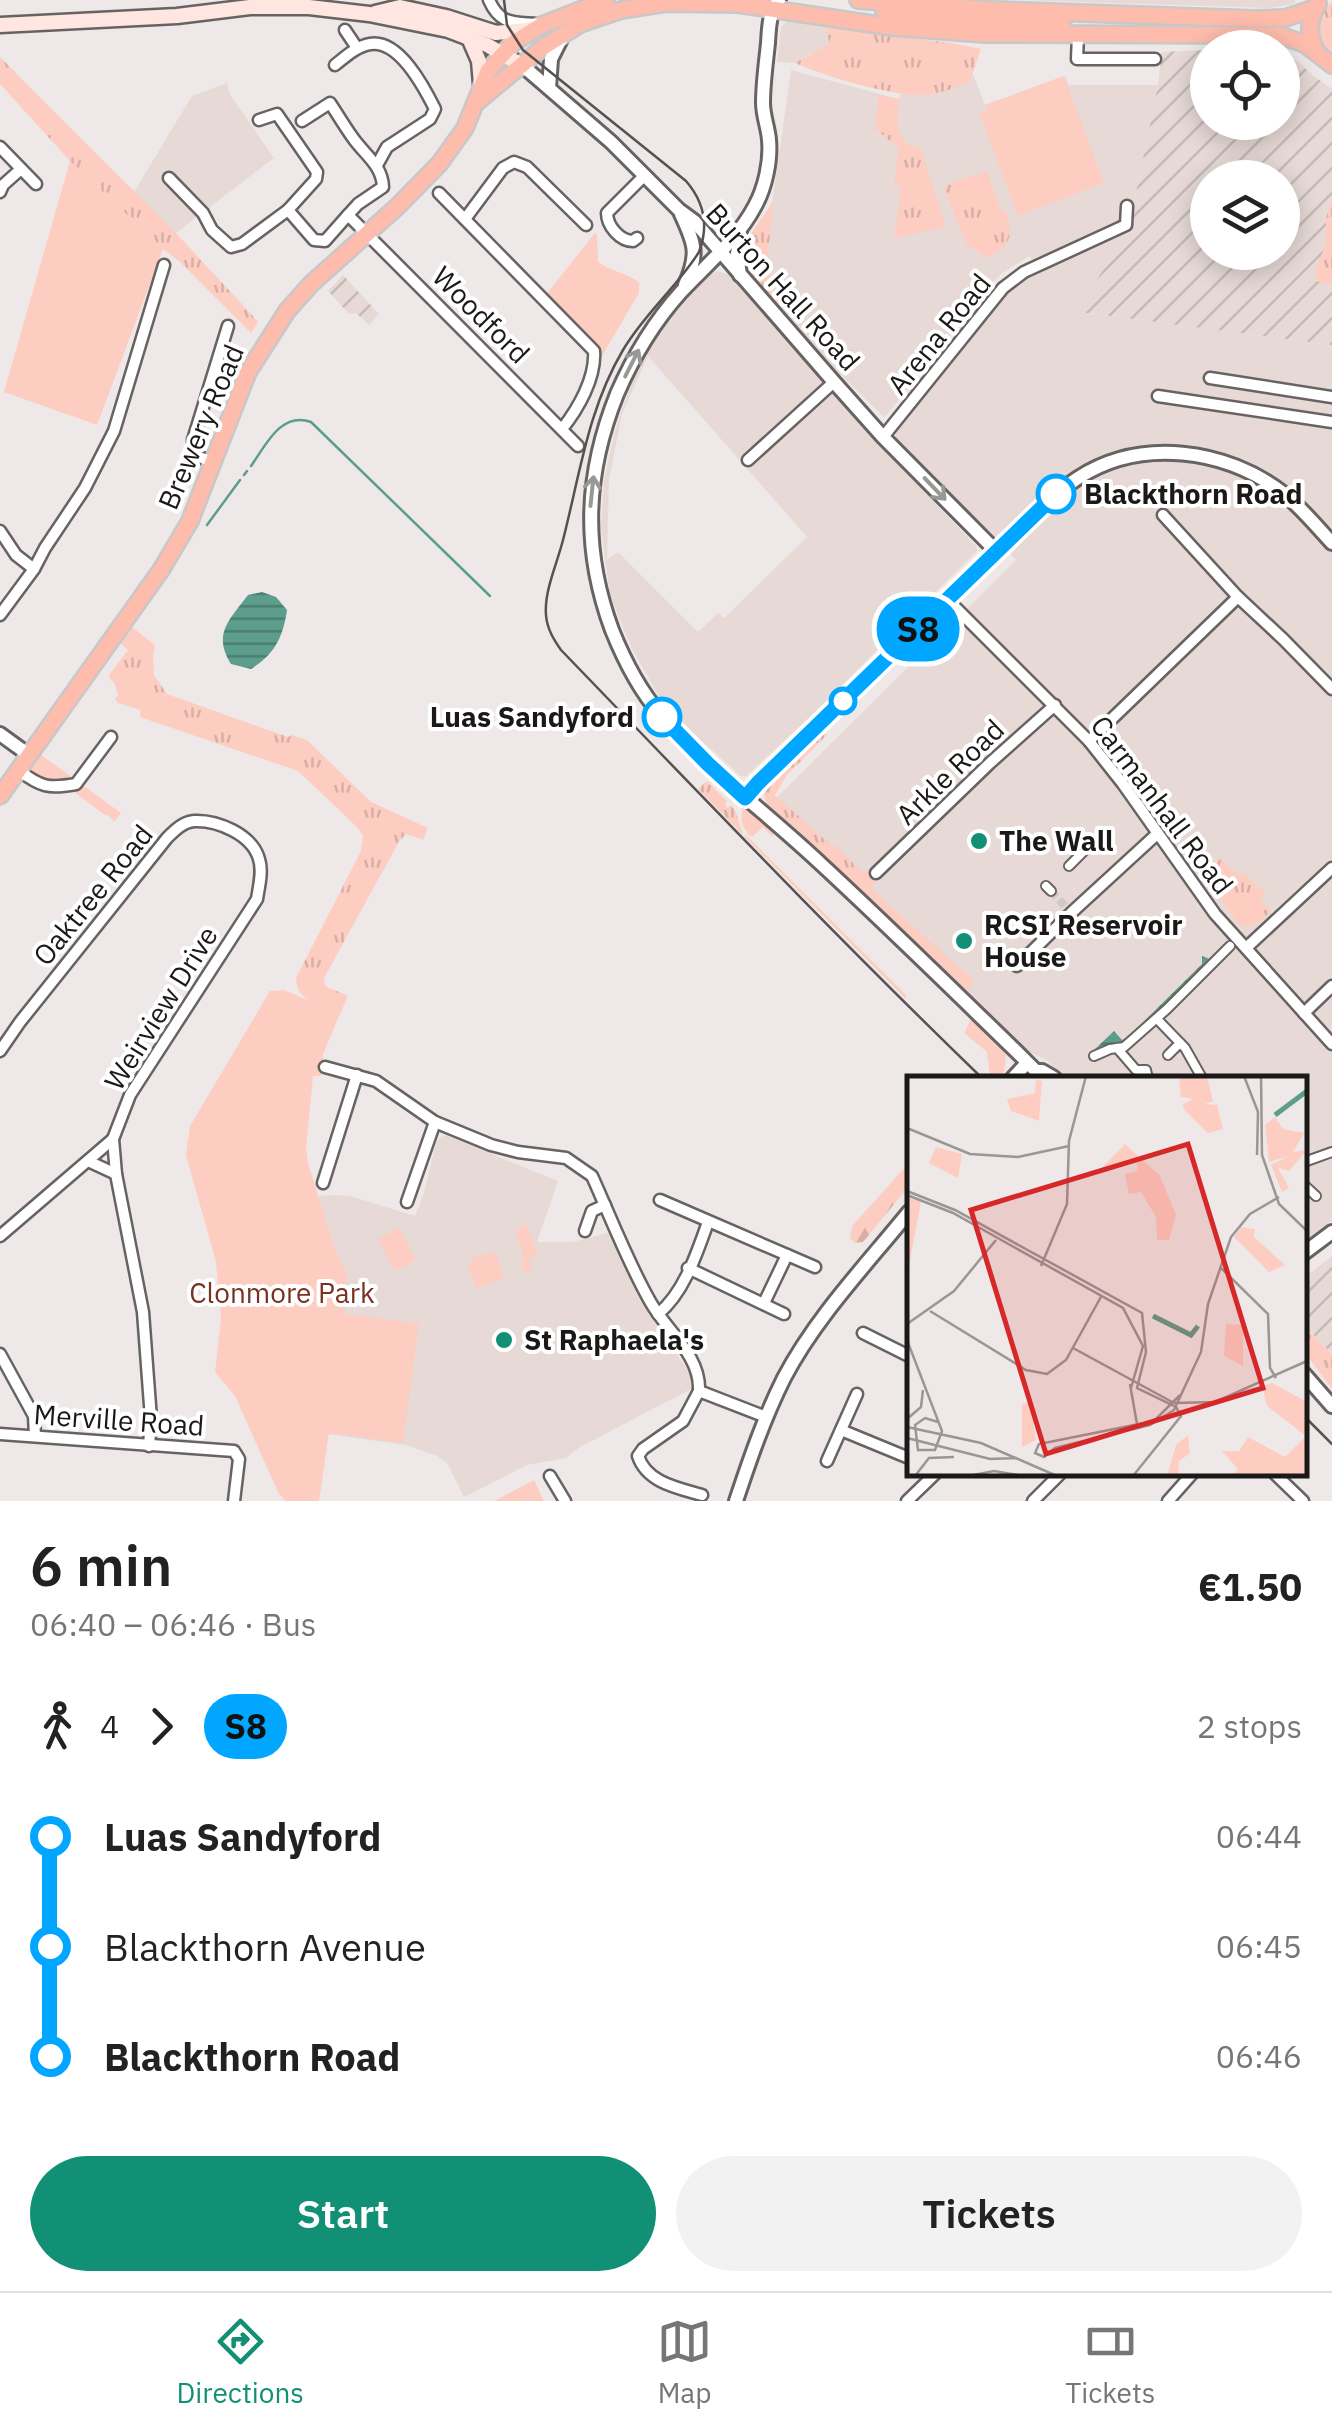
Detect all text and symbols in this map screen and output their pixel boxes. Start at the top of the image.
map controls [1190,30,1300,270]
button: locate [1190,30,1300,140]
button: layers [1190,160,1300,270]
street label: Burton Hall Road [698,195,868,378]
street label: Woodford [425,258,538,371]
street label: Arena Road [879,266,999,402]
street label: Brewery Road [149,339,252,515]
one-way arrow [623,349,642,379]
one-way arrow [583,475,602,507]
marker: Blackthorn Road [1037,475,1075,513]
place label: Blackthorn Road [1084,475,1302,512]
one-way arrow [923,477,947,501]
line badge: S8 [873,596,963,662]
text: S8 [897,606,939,652]
unlabelled marker [830,688,856,714]
place label: Luas Sandyford [430,698,634,735]
marker: Luas Sandyford [643,698,681,736]
street label: Carmanhall Road [1083,708,1242,902]
street label: Arkle Road [888,711,1012,833]
street label: Oaktree Road [24,817,161,973]
place label: The Wall [999,822,1113,859]
marker: The Wall [968,830,990,852]
place label: RCSI Reservoir House [984,906,1183,975]
street label: Weirview Drive [95,919,226,1097]
marker: RCSI Reservoir House [953,930,975,952]
inset map [907,1076,1307,1476]
park label: Clonmore Park [189,1274,375,1311]
place label: St Raphaela's [524,1321,704,1358]
marker: St Raphaela's [493,1329,515,1351]
street label: Merville Road [33,1395,206,1444]
text: 6 min [30,1530,172,1601]
text: €1.50 [1198,1562,1302,1611]
text: 06:40 – 06:46 · Bus [30,1603,316,1645]
icon: walk [30,1699,85,1754]
icon: forward [134,1699,189,1754]
text: S8 [224,1703,267,1749]
text: 4 [100,1705,119,1747]
text: 2 stops [1197,1705,1302,1747]
text: Luas Sandyford [104,1812,381,1861]
text: 06:44 [1216,1815,1302,1857]
text: Blackthorn Avenue [104,1922,426,1971]
text: 06:45 [1216,1925,1302,1967]
text: Blackthorn Road [104,2032,400,2081]
text: 06:46 [1216,2035,1302,2077]
button: Start [30,2156,656,2271]
button: Tickets [676,2156,1302,2271]
tab: Directions [177,2314,304,2411]
tab: Map [657,2314,712,2411]
tab: Tickets [1065,2314,1155,2411]

